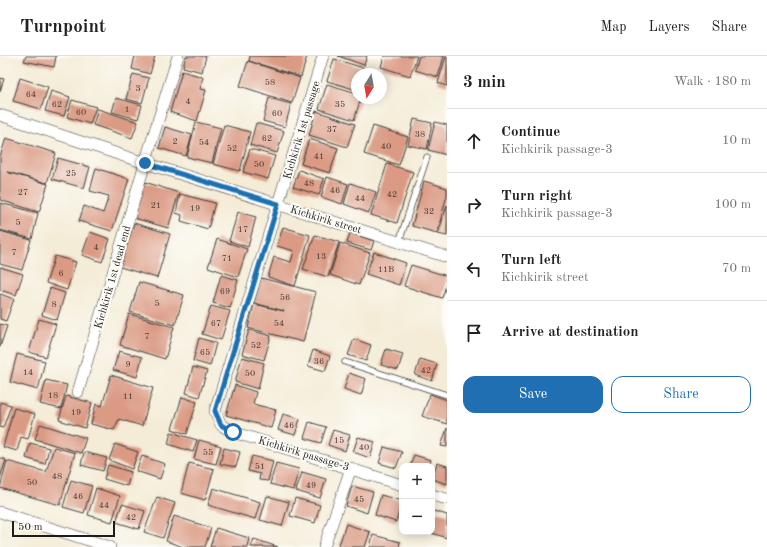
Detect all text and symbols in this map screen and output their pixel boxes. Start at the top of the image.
text: Turnpoint [20,18,106,37]
text: Map [601,20,627,34]
text: Layers [649,20,690,34]
text: Share [712,20,747,34]
north arrow [351,68,387,104]
text: 3 min [463,74,506,91]
text: Walk · 180 m [674,75,751,88]
house number: 58 [265,78,275,87]
street label: Kichkirik 1st passage [282,80,323,181]
house number: 3 [135,84,141,93]
house number: 64 [26,90,36,99]
house number: 4 [185,97,191,106]
house number: 62 [52,100,62,109]
house number: 35 [335,100,345,109]
house number: 1 [124,105,130,114]
house number: 60 [76,108,86,117]
house number: 60 [272,109,282,118]
house number: 37 [327,125,337,134]
text: Continue [501,125,560,140]
house number: 38 [415,130,425,139]
icon: ahead [463,130,485,152]
house number: 62 [262,134,272,143]
text: 10 m [722,134,751,147]
house number: 2 [172,137,178,146]
house number: 54 [199,138,209,147]
house number: 40 [381,142,391,151]
text: Kichkirik passage-3 [501,143,613,156]
house number: 52 [227,144,237,153]
house number: 41 [314,152,324,161]
route end [136,154,154,172]
house number: 50 [254,160,264,169]
house number: 25 [66,169,76,178]
house number: 48 [304,179,314,188]
house number: 46 [330,186,340,195]
house number: 27 [18,188,28,197]
text: Turn right [501,189,572,204]
house number: 42 [387,190,397,199]
house number: 44 [355,194,365,203]
icon: right [463,194,485,216]
text: 100 m [714,198,751,211]
house number: 21 [151,201,161,210]
house number: 19 [190,204,200,213]
street label: Kichkirik street [289,204,363,237]
house number: 32 [424,207,434,216]
text: Kichkirik passage-3 [501,207,613,220]
house number: 5 [15,218,21,227]
street label: Kichkirik 1st dead end [93,224,134,330]
house number: 17 [238,225,248,234]
house number: 4 [93,243,99,252]
house number: 7 [11,248,17,257]
house number: 13 [316,252,326,261]
text: Turn left [501,253,561,268]
house number: 71 [222,254,232,263]
icon: left [463,258,485,280]
text: 70 m [722,262,751,275]
house number: 11В [378,265,394,274]
house number: 6 [58,269,64,278]
text: Kichkirik street [501,271,589,284]
house number: 69 [220,287,230,296]
house number: 56 [280,293,290,302]
house number: 5 [154,299,160,308]
house number: 8 [51,300,57,309]
house number: 67 [211,319,221,328]
house number: 54 [274,319,284,328]
icon: arrive [463,322,485,344]
text: Arrive at destination [501,325,639,340]
house number: 7 [144,332,150,341]
house number: 52 [251,341,261,350]
house number: 65 [200,348,210,357]
house number: 36 [314,357,324,366]
house number: 9 [125,360,131,369]
house number: 42 [421,366,431,375]
house number: 14 [23,368,33,377]
house number: 50 [245,369,255,378]
button: Save [463,376,603,413]
button: Share [611,376,751,413]
house number: 18 [48,391,58,400]
house number: 11 [123,392,133,401]
house number: 19 [71,408,81,417]
house number: 46 [284,421,294,430]
route start [224,423,242,441]
street label: Kichkirik passage-3 [257,435,350,474]
house number: 15 [334,436,344,445]
house number: 40 [359,443,369,452]
house number: 55 [203,448,213,457]
house number: 51 [255,462,265,471]
map controls [399,463,435,535]
button: + [399,463,435,499]
house number: 48 [52,472,62,481]
house number: 50 [27,478,37,487]
house number: 49 [306,481,316,490]
house number: 46 [73,492,83,501]
house number: 45 [354,495,364,504]
button: − [399,499,435,535]
house number: 44 [99,501,109,510]
house number: 42 [126,513,136,522]
scale bar [12,519,115,538]
text: 50 m [18,522,43,533]

